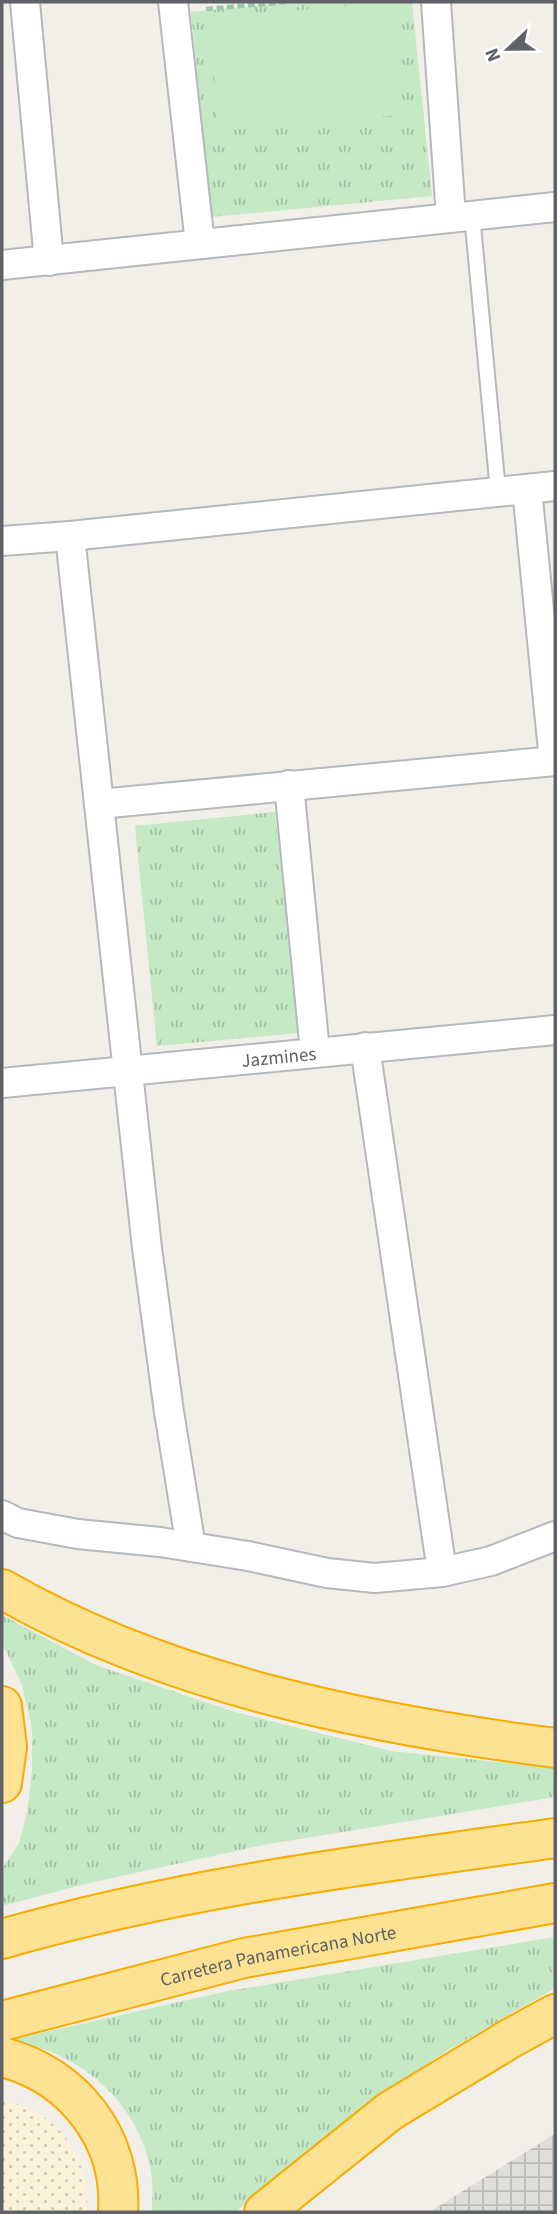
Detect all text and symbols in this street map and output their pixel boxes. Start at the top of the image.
north arrow [473,14,543,84]
text: N [479,44,509,66]
street label: Jazmines [240,1041,318,1075]
street label: Carretera Panamericana Norte [157,1919,398,1994]

